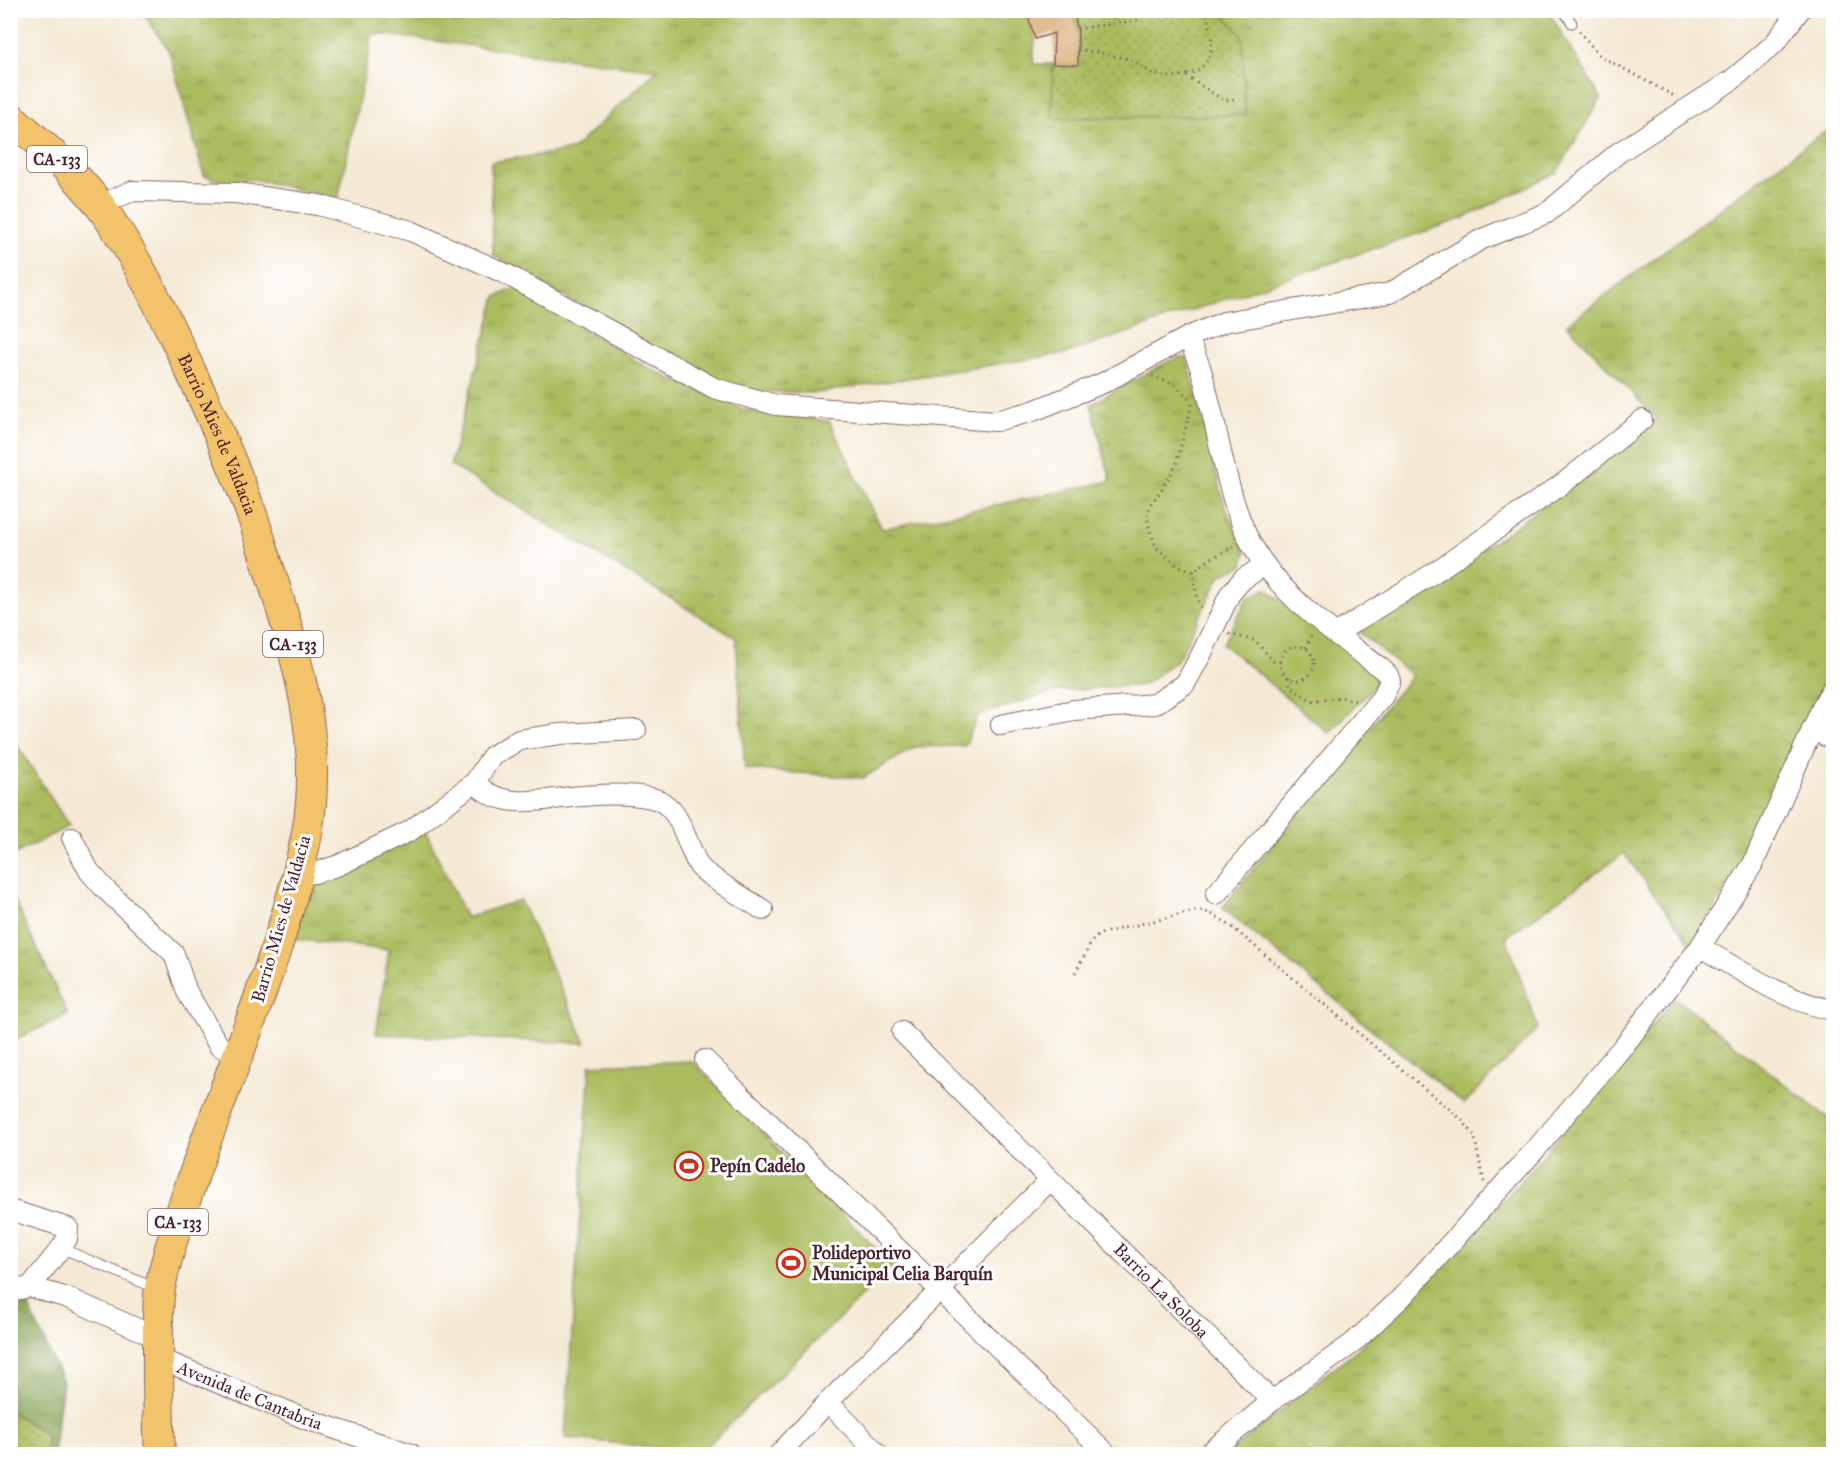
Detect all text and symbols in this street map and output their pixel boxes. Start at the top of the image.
road number: CA-133 [27,146,87,172]
street label: Barrio Mies de Valdacia [173,350,262,518]
road number: CA-133 [263,631,323,657]
street label: Barrio Mies de Valdacia [247,832,316,1005]
sports icon: Pepín Cadelo [673,1150,705,1182]
place label: Pepín Cadelo [710,1155,805,1178]
road number: CA-133 [148,1209,208,1235]
street label: Barrio La Soloba [1109,1238,1214,1343]
place label: Polideportivo Municipal Celia Barquín [812,1242,993,1286]
sports icon: Polideportivo Municipal Celia Barquín [775,1247,807,1279]
street label: Avenida de Cantabria [173,1356,325,1435]

